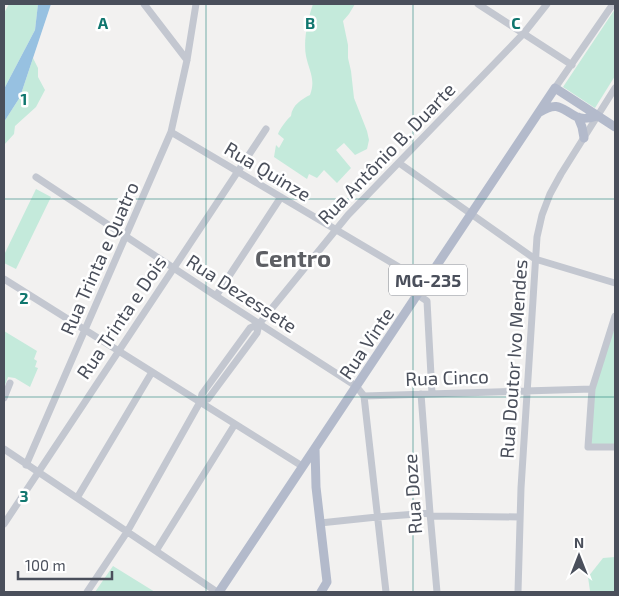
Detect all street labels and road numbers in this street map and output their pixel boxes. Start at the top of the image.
street label: Rua Antônio B. Duarte [313,77,459,229]
street label: Rua Quinze [221,136,315,206]
street label: Rua Trinta e Quatro [55,178,143,338]
street label: Rua Dezessete [183,249,301,337]
street label: Rua Trinta e Dois [71,251,171,383]
street label: Rua Doutor Ivo Mendes [495,259,531,459]
road number: MG-235 [389,264,467,296]
street label: Rua Vinte [334,303,398,383]
street label: Rua Cinco [405,364,489,390]
street label: Rua Doze [398,453,426,535]

